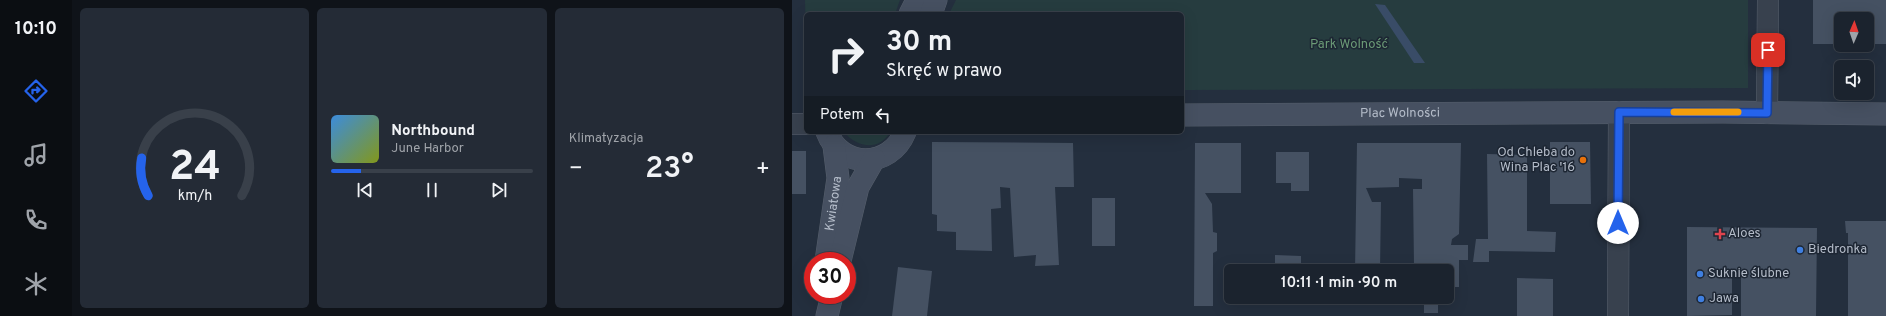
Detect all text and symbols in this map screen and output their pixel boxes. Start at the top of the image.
north arrow [1834,12,1874,52]
map controls [1834,12,1874,100]
text: 10:10 [15,18,57,41]
text: 30 m [886,25,952,61]
icon: right [820,28,872,80]
pin [1751,33,1785,67]
park label: Park Wolność [1310,37,1389,53]
icon: arrive [1757,39,1779,61]
text: Skręć w prawo [886,60,1002,83]
button: sound [1834,60,1874,100]
icon: directions [22,77,50,105]
icon: left [872,104,894,126]
text: Potem [820,106,864,125]
street label: Plac Wolności [1360,106,1440,122]
text: Northbound [391,122,475,141]
text: Klimatyzacja [569,131,643,147]
icon: music [22,141,50,169]
text: June Harbor [391,141,464,157]
text: 24 [169,142,221,195]
place label: Od Chleba do Wina Plac '16 [1497,145,1575,176]
text: 23° [645,151,694,188]
marker: Od Chleba do Wina Plac '16 [1578,155,1588,165]
text: − [569,156,583,183]
text: + [756,156,770,183]
street label: Kwiatowa [822,175,846,232]
icon: previous [354,179,376,201]
icon: pause [421,179,443,201]
icon: next [488,179,510,201]
text: km/h [177,187,212,205]
position arrow [1597,202,1639,244]
icon: phone [22,206,50,234]
place label: Aloes [1728,226,1761,242]
marker: Aloes [1715,229,1725,239]
place label: Biedronka [1808,242,1867,258]
marker: Biedronka [1795,245,1805,255]
speed limit sign: 30 [804,252,856,304]
place label: Suknie ślubne [1708,266,1789,282]
marker: Suknie ślubne [1695,269,1705,279]
icon: climate [22,270,50,298]
text: 10:11 · 1 min · 90 m [1281,274,1397,293]
place label: Jawa [1709,291,1739,307]
marker: Jawa [1696,294,1706,304]

